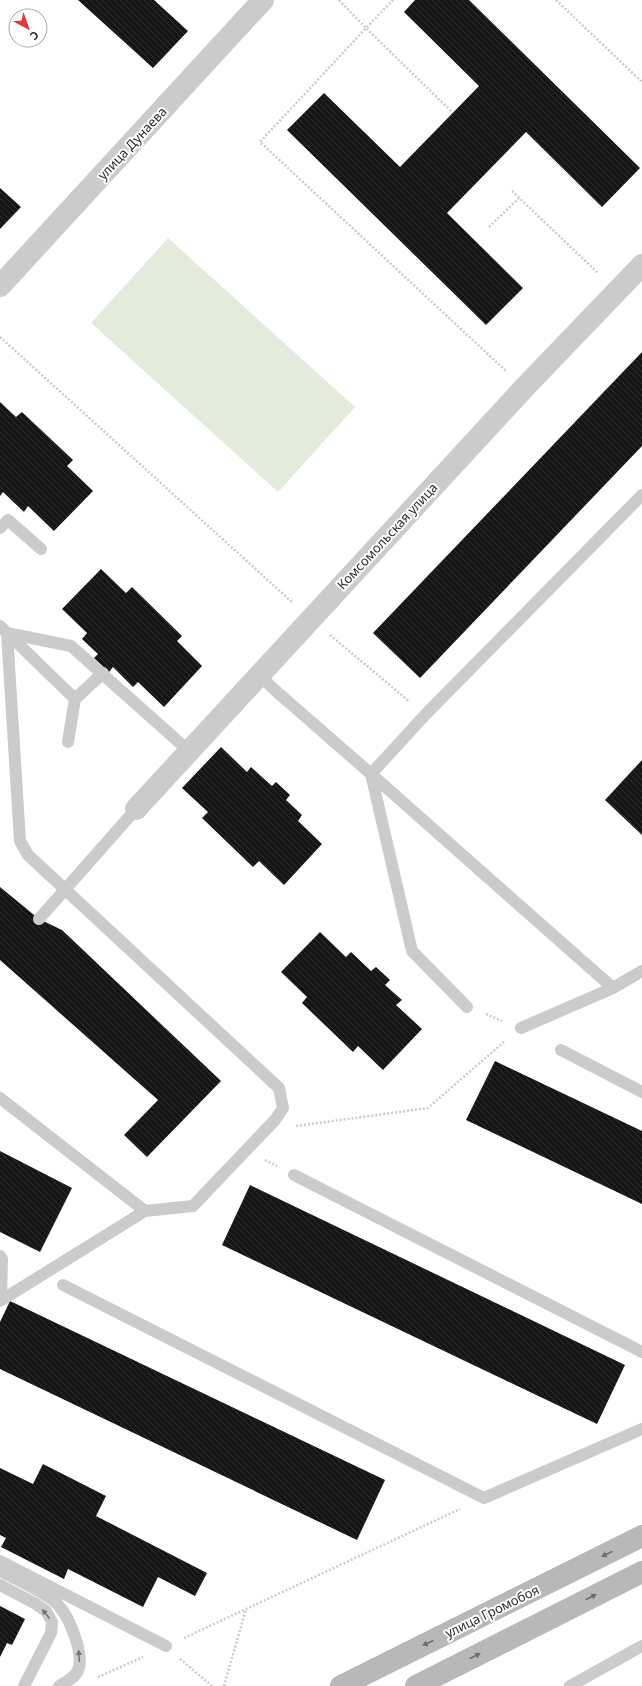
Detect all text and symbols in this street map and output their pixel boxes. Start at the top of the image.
north arrow [8,8,48,48]
text: С [27,28,42,44]
street label: улица Дунаева [93,103,171,183]
street label: Комсомольская улица [333,479,441,593]
one-way arrow [601,1551,613,1557]
street label: улица Громобоя [442,1580,542,1642]
one-way arrow [586,1594,597,1600]
one-way arrow [42,1608,51,1619]
one-way arrow [422,1640,434,1646]
one-way arrow [75,1650,82,1663]
one-way arrow [470,1653,481,1659]

